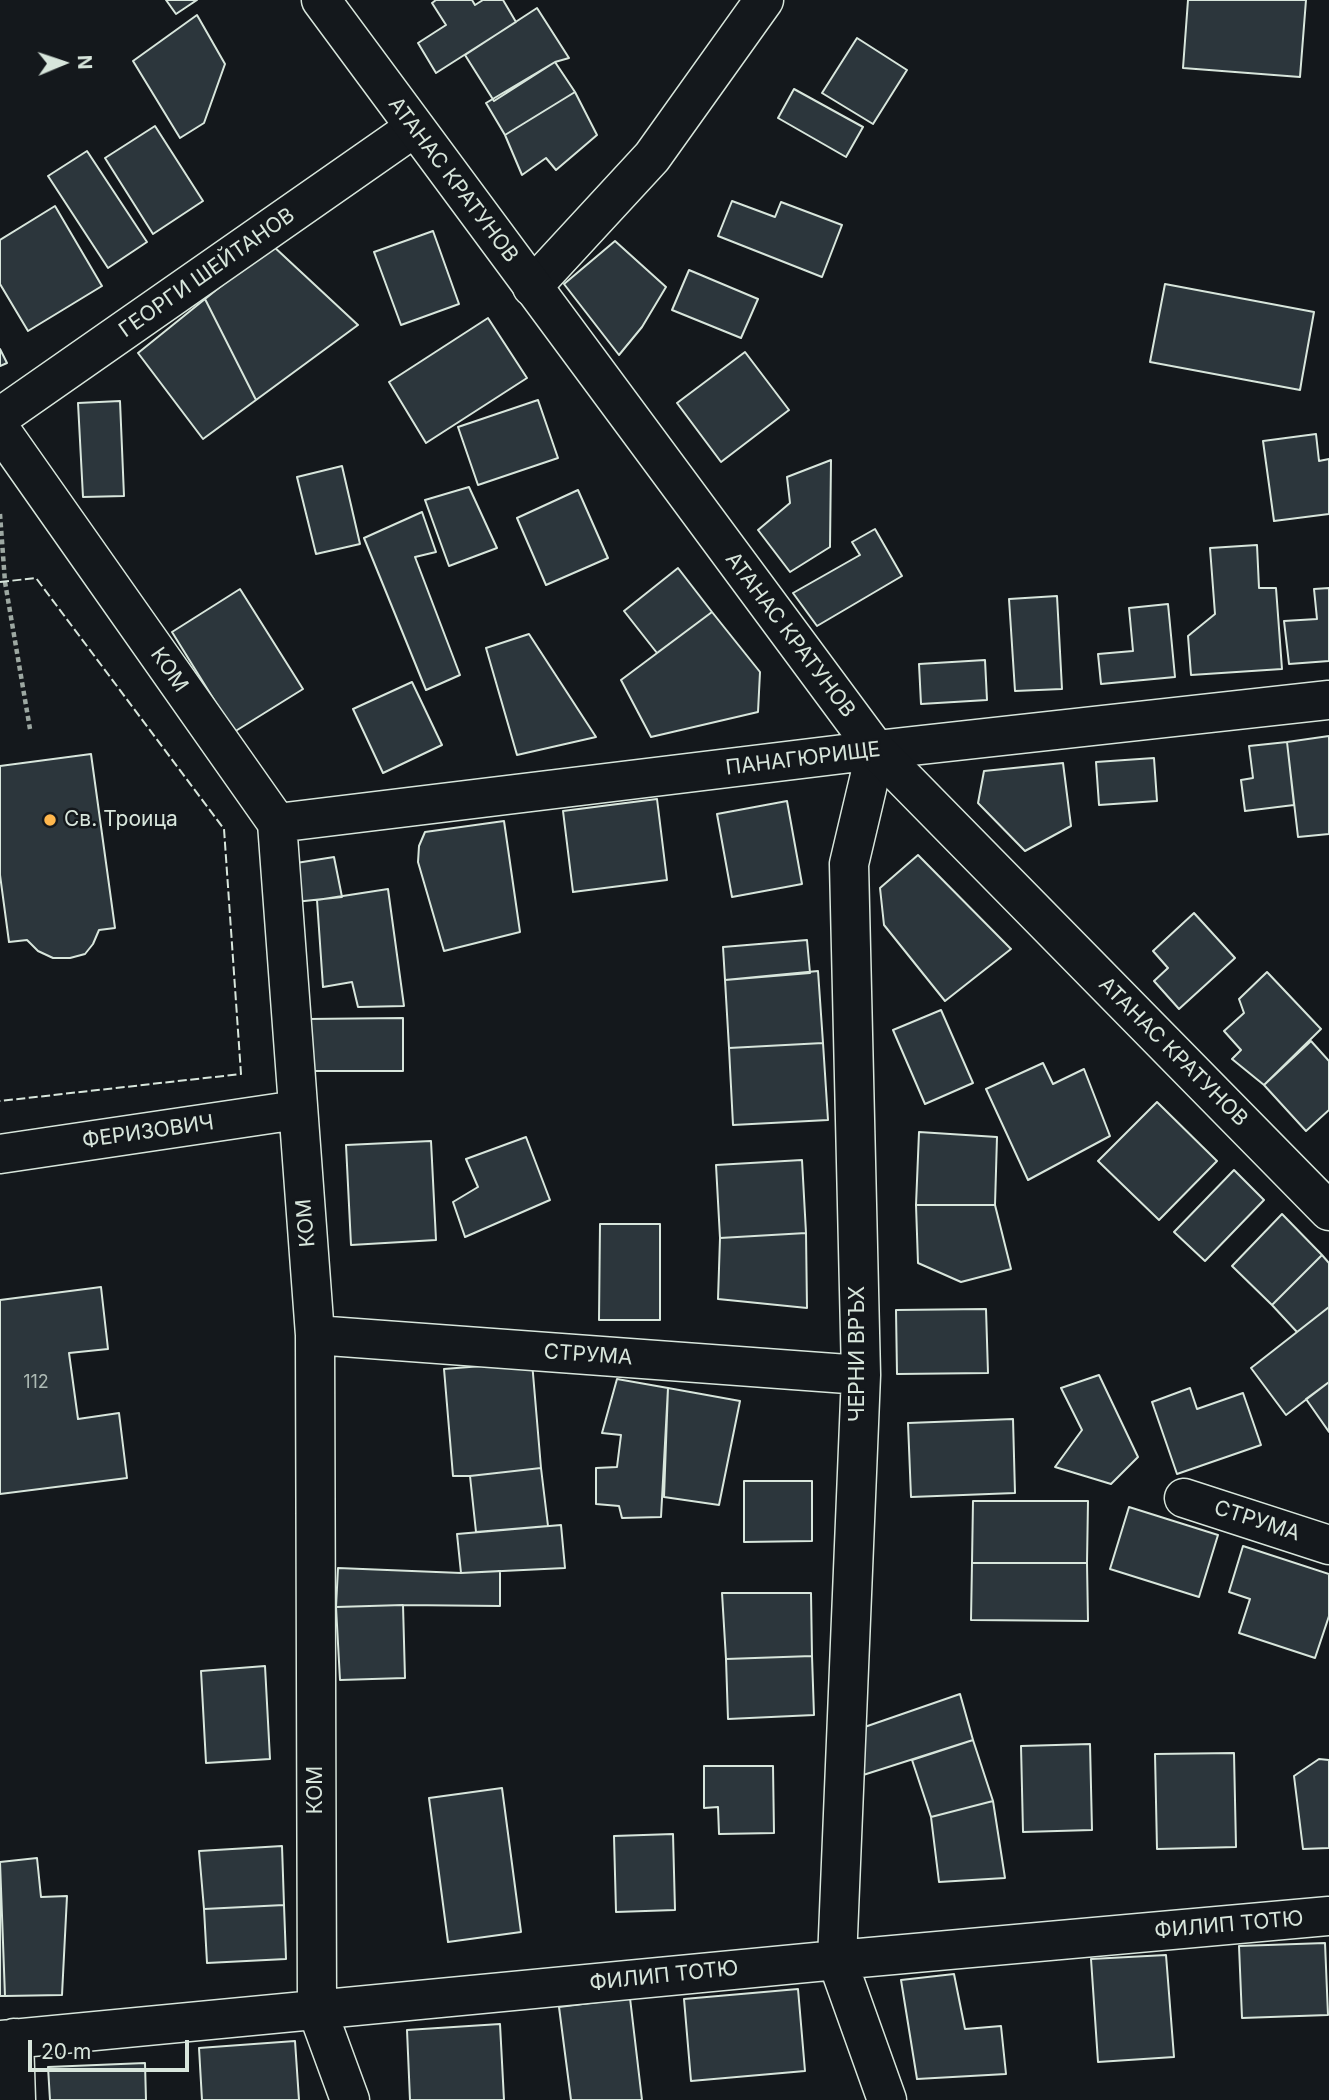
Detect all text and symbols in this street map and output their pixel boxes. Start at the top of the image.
north arrow [28,28,98,98]
text: N [73,55,96,70]
street label: АТАНАС КРАТУНОВ [383,92,523,268]
street label: ГЕОРГИ ШЕЙТАНОВ [114,203,300,343]
street label: АТАНАС КРАТУНОВ [720,547,860,723]
street label: КОМ [145,643,193,697]
street label: ПАНАГЮРИЩЕ [724,737,882,781]
place label: Св. Троица [64,807,178,833]
marker: Св. Троица [42,812,58,828]
street label: АТАНАС КРАТУНОВ [1093,972,1253,1132]
street label: ФЕРИЗОВИЧ [81,1110,215,1154]
street label: КОМ [291,1198,321,1248]
street label: ЧЕРНИ ВРЪХ [845,1286,871,1422]
street label: СТРУМА [543,1339,633,1371]
house number: 112 [23,1372,49,1394]
street label: СТРУМА [1211,1495,1303,1547]
street label: КОМ [303,1766,329,1814]
street label: ФИЛИП ТОТЮ [1153,1906,1305,1944]
street label: ФИЛИП ТОТЮ [588,1956,740,1996]
scale bar [32,2026,192,2070]
text: 20 m [41,2039,91,2064]

